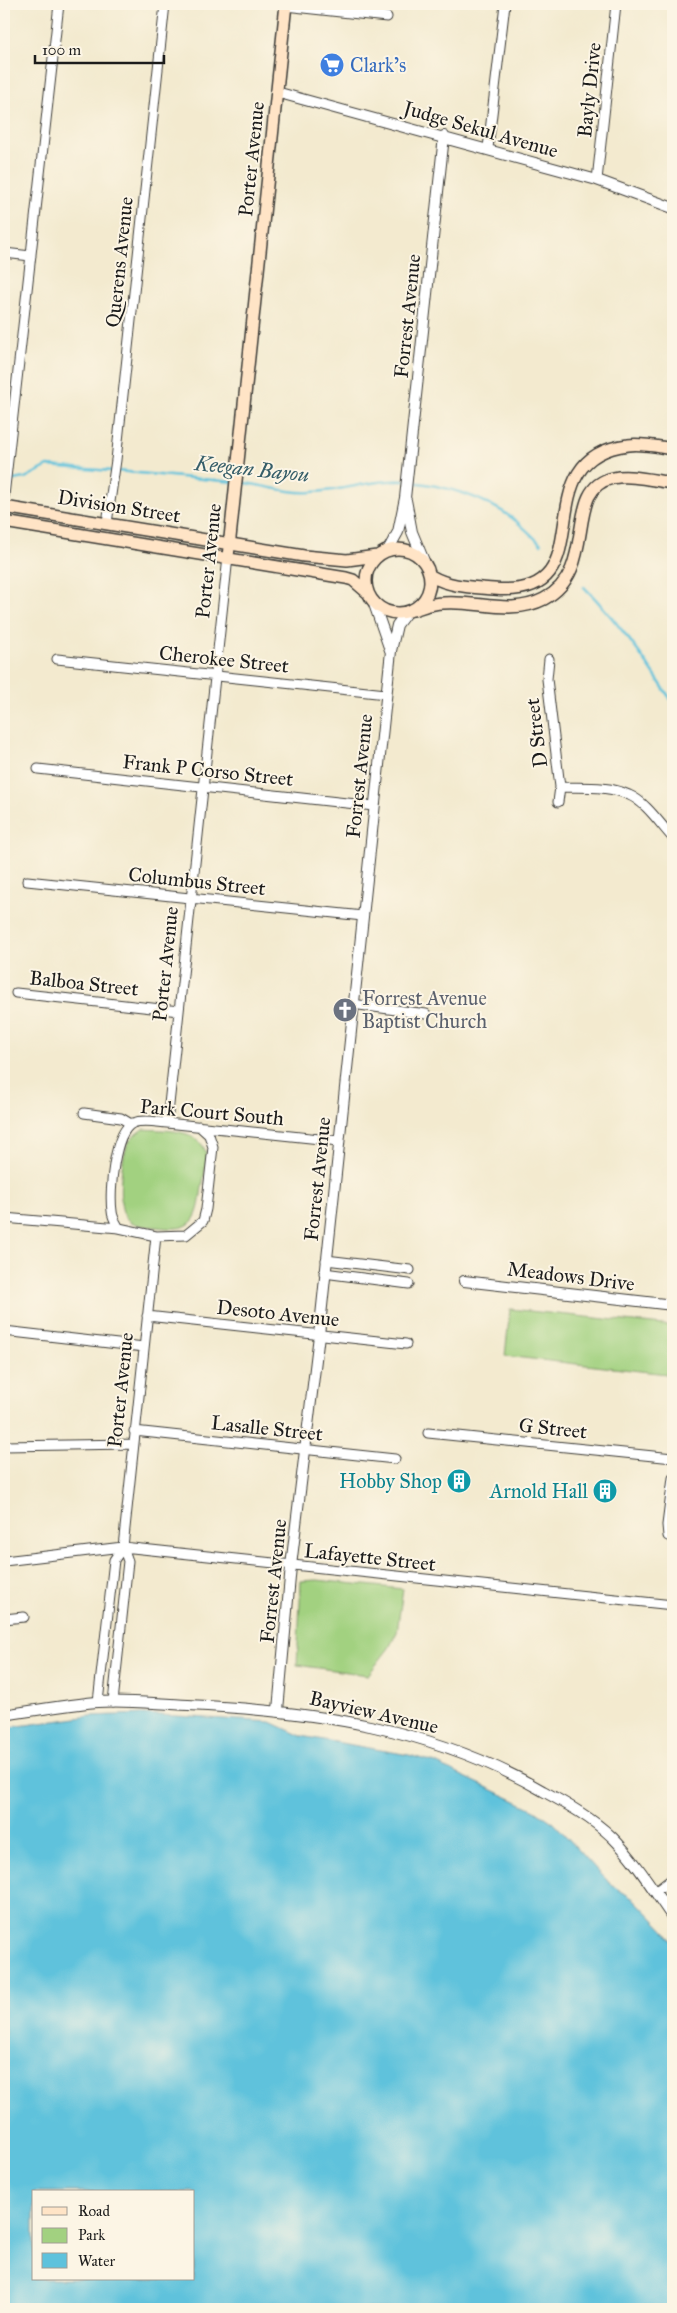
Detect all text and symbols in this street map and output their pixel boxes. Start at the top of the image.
scale bar [35,32,164,64]
text: 100 m [42,41,82,59]
street label: Bayly Drive [572,41,606,139]
supermarket icon: Clark's [319,52,345,78]
place label: Clark's [350,53,406,77]
street label: Judge Sekul Avenue [399,95,561,164]
street label: Porter Avenue [233,100,269,218]
street label: Querens Avenue [100,195,138,329]
street label: Forrest Avenue [389,253,425,379]
water label: Keegan Bayou [193,450,310,488]
street label: Division Street [56,484,182,528]
street label: Porter Avenue [190,502,226,620]
street label: Cherokee Street [158,640,290,678]
street label: D Street [520,697,552,769]
street label: Forrest Avenue [341,713,377,839]
street label: Frank P Corso Street [121,749,295,791]
street label: Columbus Street [127,862,267,900]
street label: Porter Avenue [147,905,183,1023]
street label: Balboa Street [28,965,140,1001]
place label: Forrest Avenue Baptist Church [362,986,487,1033]
church icon: Forrest Avenue Baptist Church [332,997,358,1023]
street label: Park Court South [139,1094,285,1130]
street label: Forrest Avenue [299,1116,335,1242]
street label: Meadows Drive [506,1256,636,1296]
street label: Desoto Avenue [215,1295,341,1331]
street label: Porter Avenue [102,1331,138,1449]
street label: Lasalle Street [210,1410,324,1446]
street label: G Street [518,1412,588,1444]
building icon: Hobby Shop [446,1468,472,1494]
place label: Hobby Shop [339,1469,442,1493]
building icon: Arnold Hall [592,1478,618,1504]
place label: Arnold Hall [489,1479,589,1503]
street label: Forrest Avenue [255,1518,291,1644]
street label: Lafayette Street [303,1538,437,1576]
street label: Bayview Avenue [307,1685,441,1739]
legend [32,2190,195,2280]
text: Road [78,2202,110,2220]
text: Park [78,2226,105,2244]
text: Water [78,2252,115,2270]

